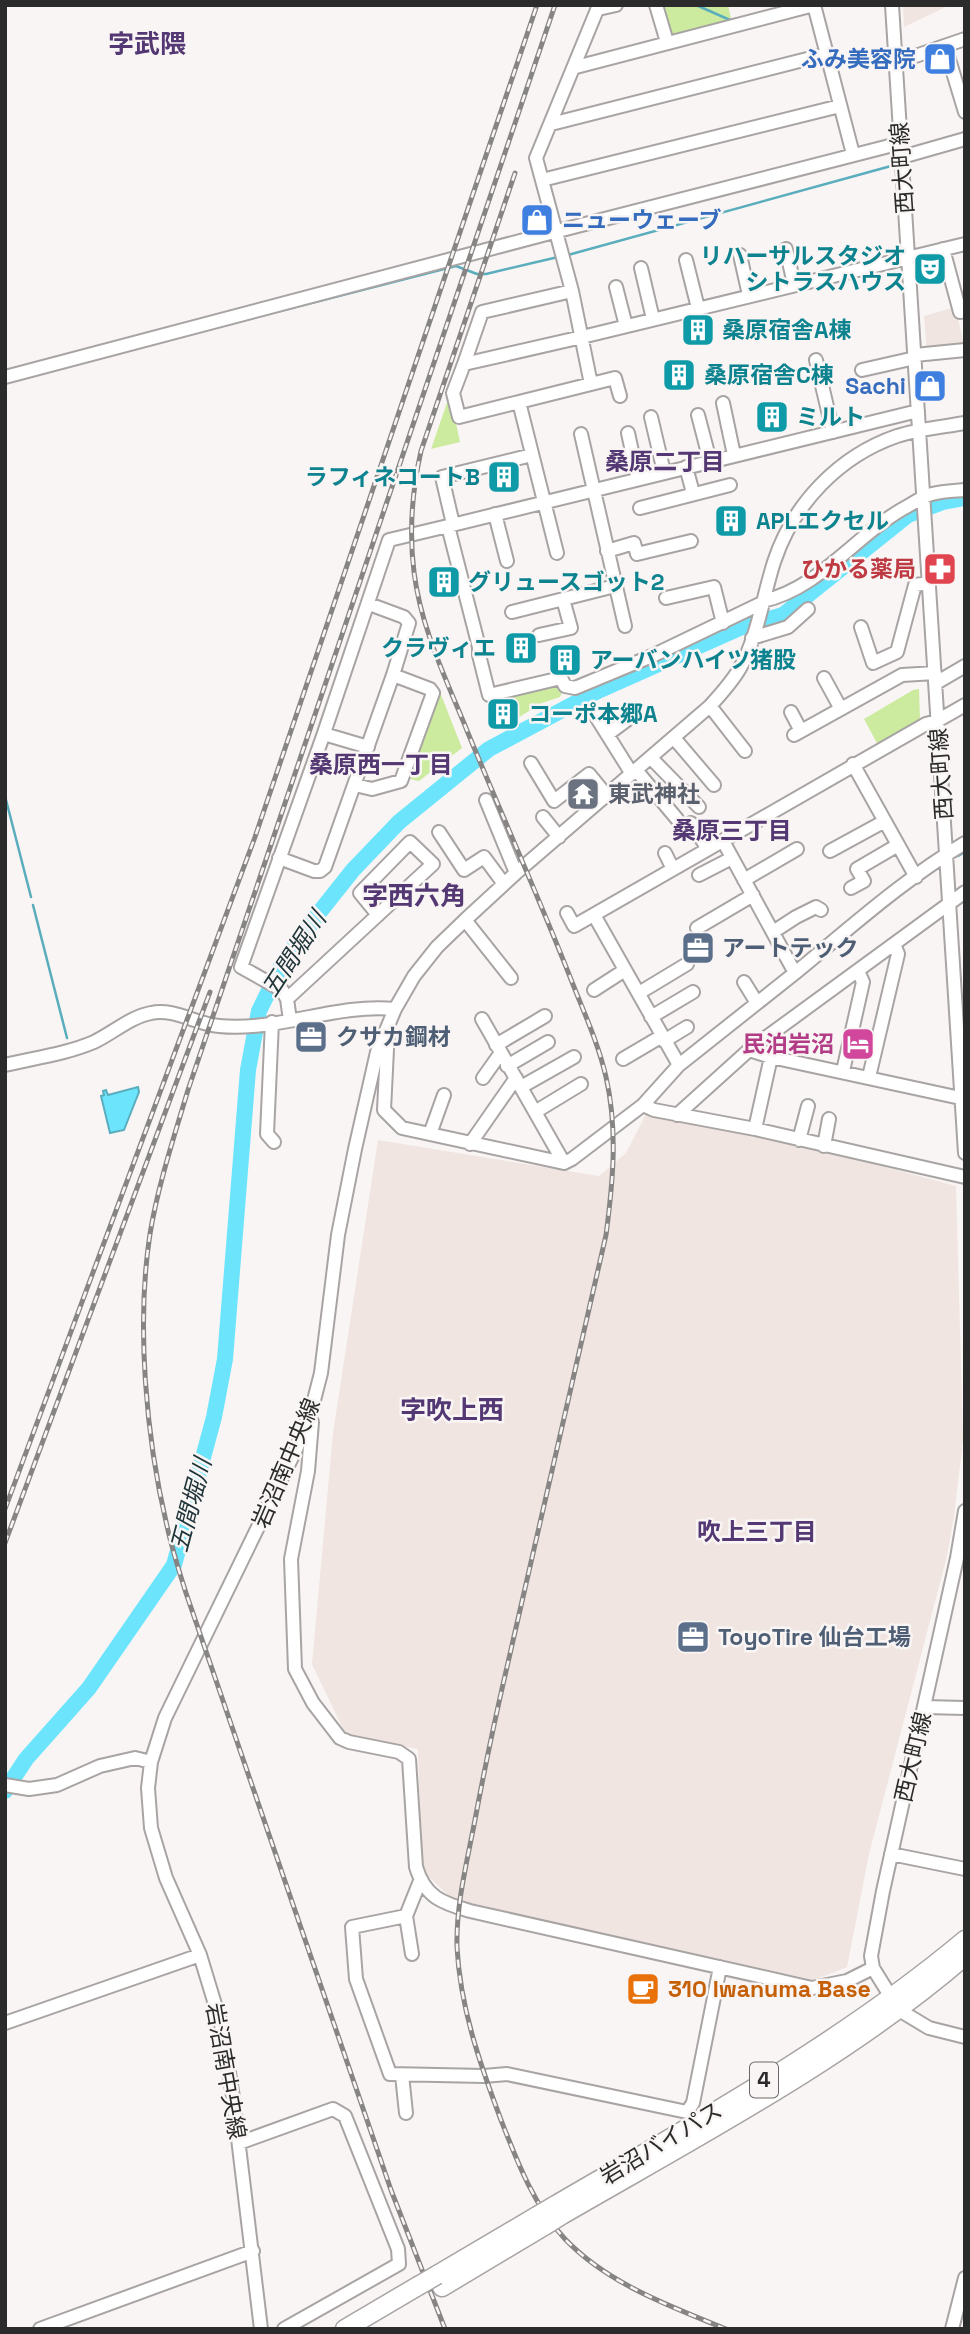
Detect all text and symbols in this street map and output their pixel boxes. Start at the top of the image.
district label: 字武隈 [108,27,186,61]
shop icon: ふみ美容院 [921,40,959,78]
place label: ふみ美容院 [801,44,916,74]
street label: 西大町線 [884,121,920,215]
shop icon: ニューウェーブ [518,201,556,239]
place label: ニューウェーブ [562,205,722,235]
place label: リハーサルスタジオ シトラスハウス [699,241,906,297]
theatre icon: リハーサルスタジオ シトラスハウス [911,250,949,288]
building icon: 桑原宿舎A棟 [679,311,717,349]
place label: 桑原宿舎A棟 [722,315,852,345]
building icon: 桑原宿舎C棟 [660,356,698,394]
place label: 桑原宿舎C棟 [704,360,834,390]
shop icon: Sachi [911,367,949,405]
place label: Sachi [845,371,906,401]
building icon: ミルト [753,398,791,436]
place label: ミルト [796,402,865,432]
district label: 桑原二丁目 [605,446,725,477]
building icon: ラフィネコートB [485,458,523,496]
place label: ラフィネコートB [305,462,480,492]
building icon: APLエクセル [712,502,750,540]
place label: APLエクセル [756,506,889,536]
pharmacy icon: ひかる薬局 [921,550,959,588]
place label: ひかる薬局 [801,554,916,584]
building icon: グリュースゴット2 [425,563,463,601]
place label: グリュースゴット2 [468,567,665,597]
building icon: クラヴィエ [502,629,540,667]
place label: クラヴィエ [381,633,496,663]
building icon: アーバンハイツ猪股 [546,641,584,679]
place label: アーバンハイツ猪股 [590,645,796,675]
building icon: コーポ本郷A [484,695,522,733]
place label: コーポ本郷A [528,699,658,729]
street label: 西大町線 [923,727,959,821]
district label: 桑原西一丁目 [309,749,453,780]
temple icon: 東武神社 [564,775,602,813]
place label: 東武神社 [608,779,700,809]
district label: 桑原三丁目 [672,815,792,846]
district label: 字西六角 [362,879,466,913]
water label: 五間堀川 [254,903,334,1002]
office icon: アートテック [679,929,717,967]
place label: アートテック [722,933,859,963]
office icon: クサカ鋼材 [292,1018,330,1056]
place label: クサカ鋼材 [336,1022,451,1052]
hotel icon: 民泊岩沼 [839,1025,877,1063]
place label: 民泊岩沼 [742,1029,834,1059]
district label: 字吹上西 [400,1393,504,1427]
street label: 岩沼南中央線 [245,1394,327,1532]
water label: 五間堀川 [163,1452,219,1555]
district label: 吹上三丁目 [697,1516,817,1547]
office icon: ToyoTire 仙台工場 [674,1618,712,1656]
place label: ToyoTire 仙台工場 [718,1622,911,1652]
street label: 西大町線 [888,1709,938,1805]
cafe icon: 310 Iwanuma Base [624,1970,662,2008]
place label: 310 Iwanuma Base [668,1974,871,2004]
street label: 岩沼南中央線 [199,2000,253,2142]
road number: 4 [750,2062,778,2098]
street label: 岩沼バイパス [594,2095,728,2191]

